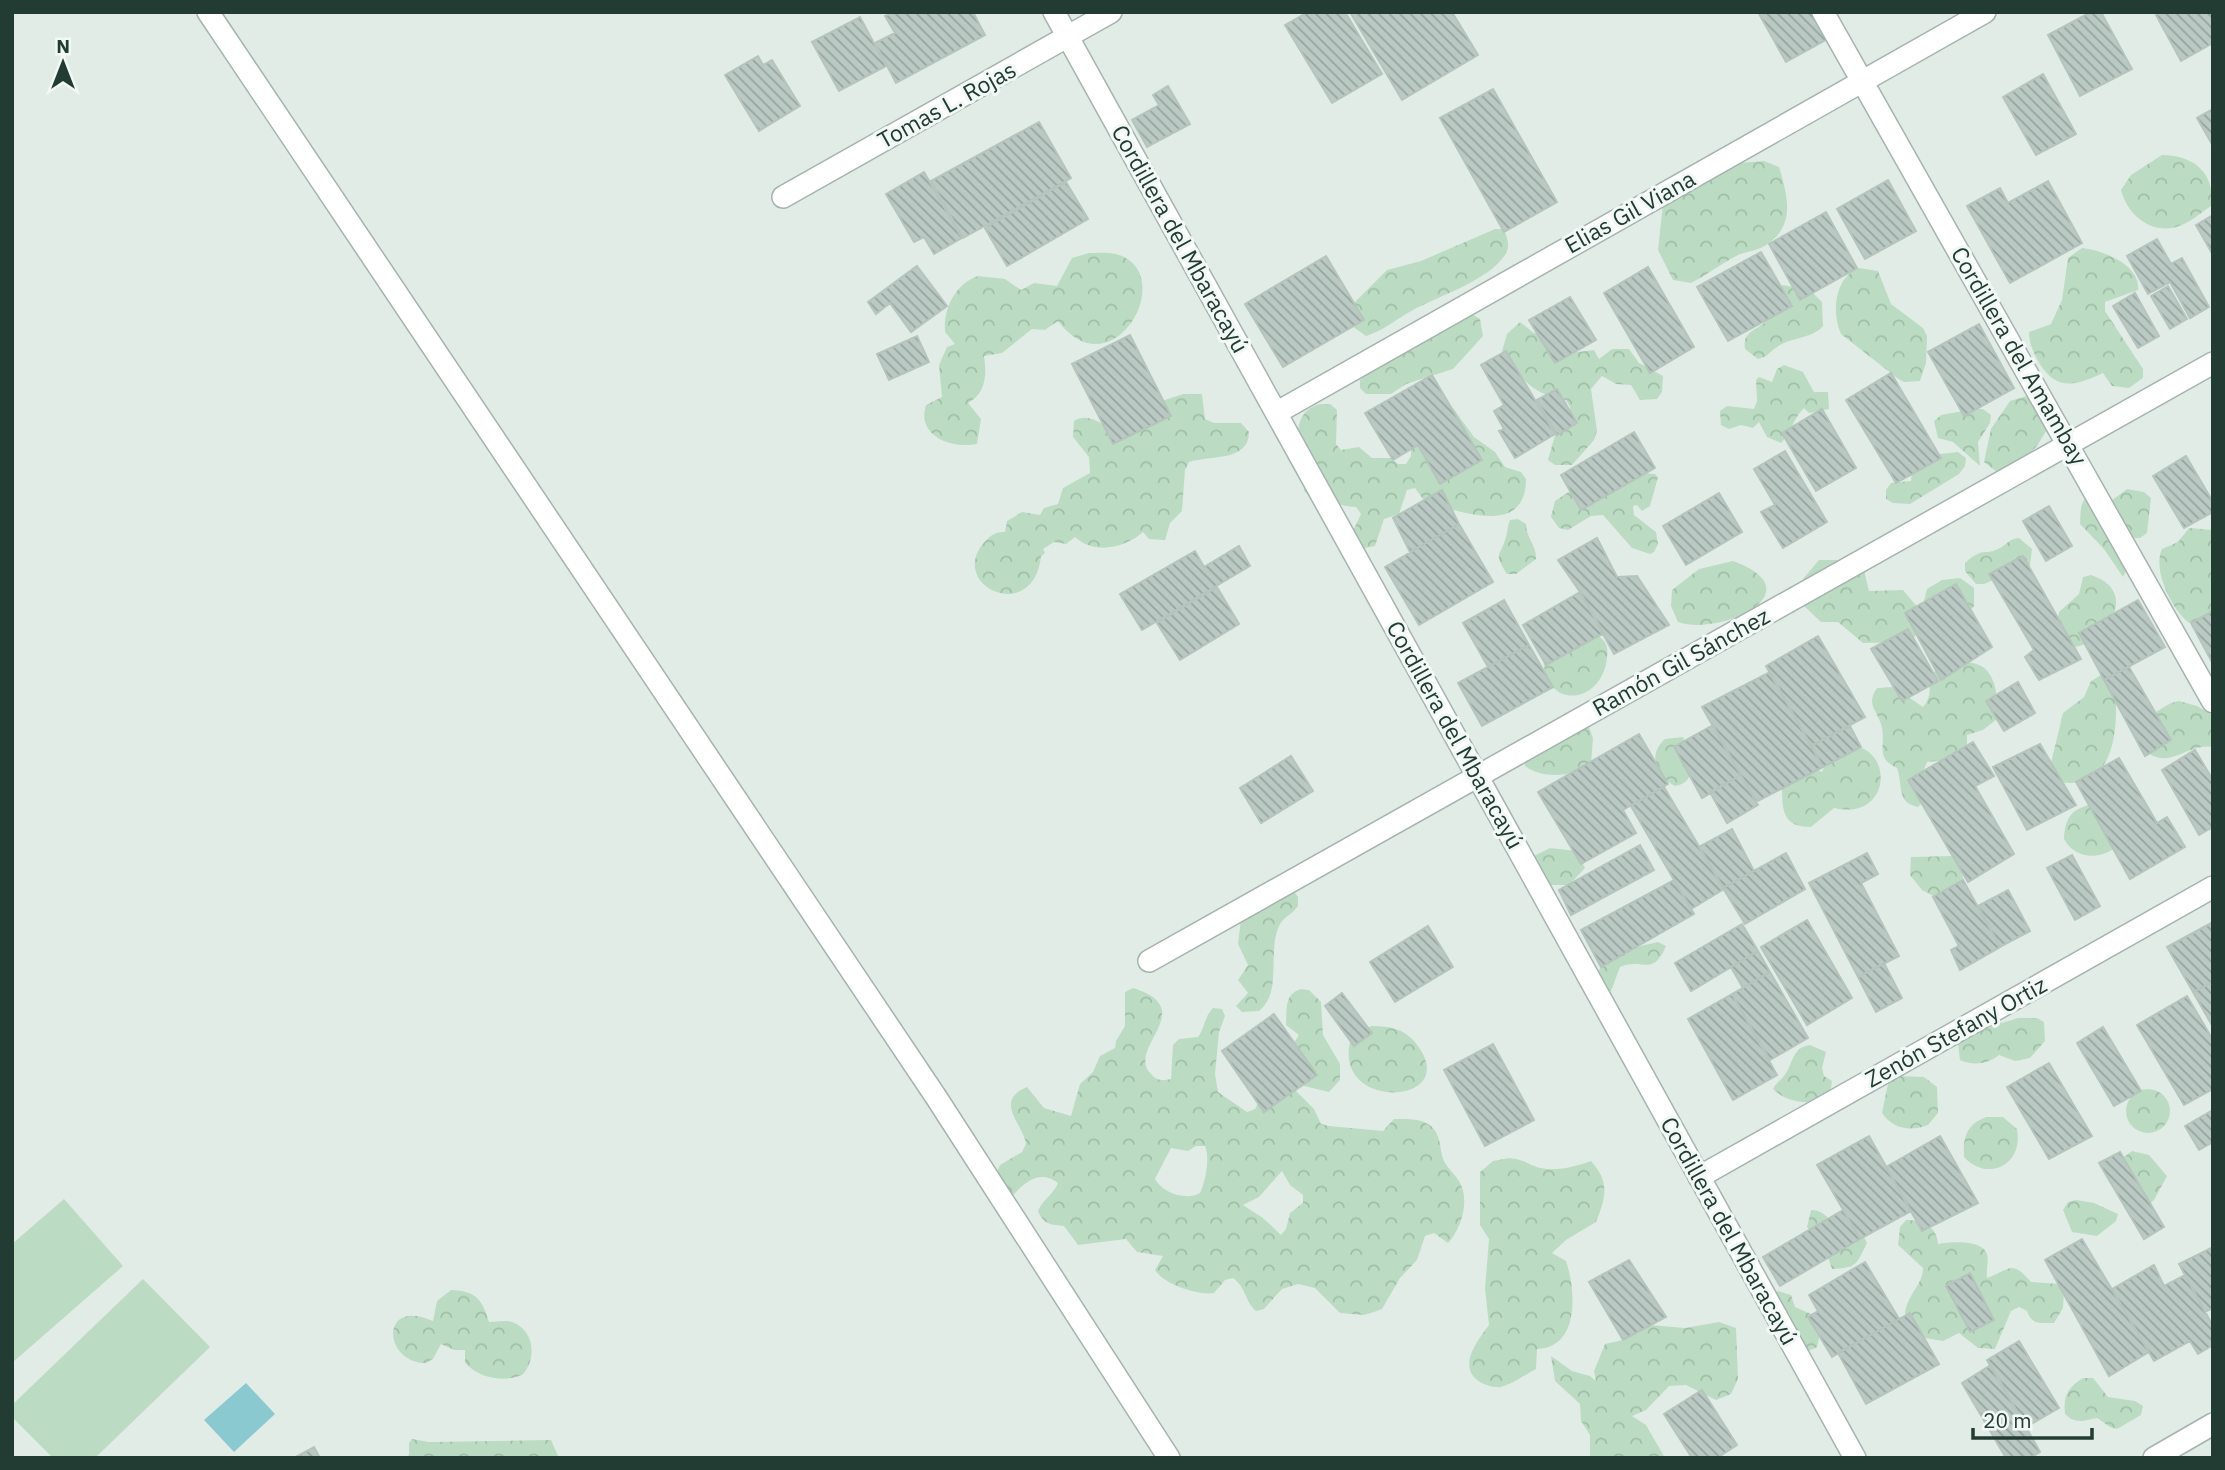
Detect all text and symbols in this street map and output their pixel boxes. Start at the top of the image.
north arrow [28,28,98,98]
text: N [56,34,70,58]
street label: Tomas L. Rojas [872,54,1021,155]
street label: Cordillera del Mbaracayú [1106,119,1256,358]
street label: Elias Gil Viana [1559,163,1700,259]
street label: Cordillera del Amambay [1945,241,2095,471]
street label: Ramón Gil Sánchez [1587,600,1774,722]
street label: Cordillera del Mbaracayú [1381,615,1531,854]
street label: Zenón Stefany Ortiz [1859,969,2052,1093]
street label: Cordillera del Mbaracayú [1655,1111,1805,1350]
scale bar [1973,1396,2092,1440]
text: 20 m [1983,1406,2032,1434]

